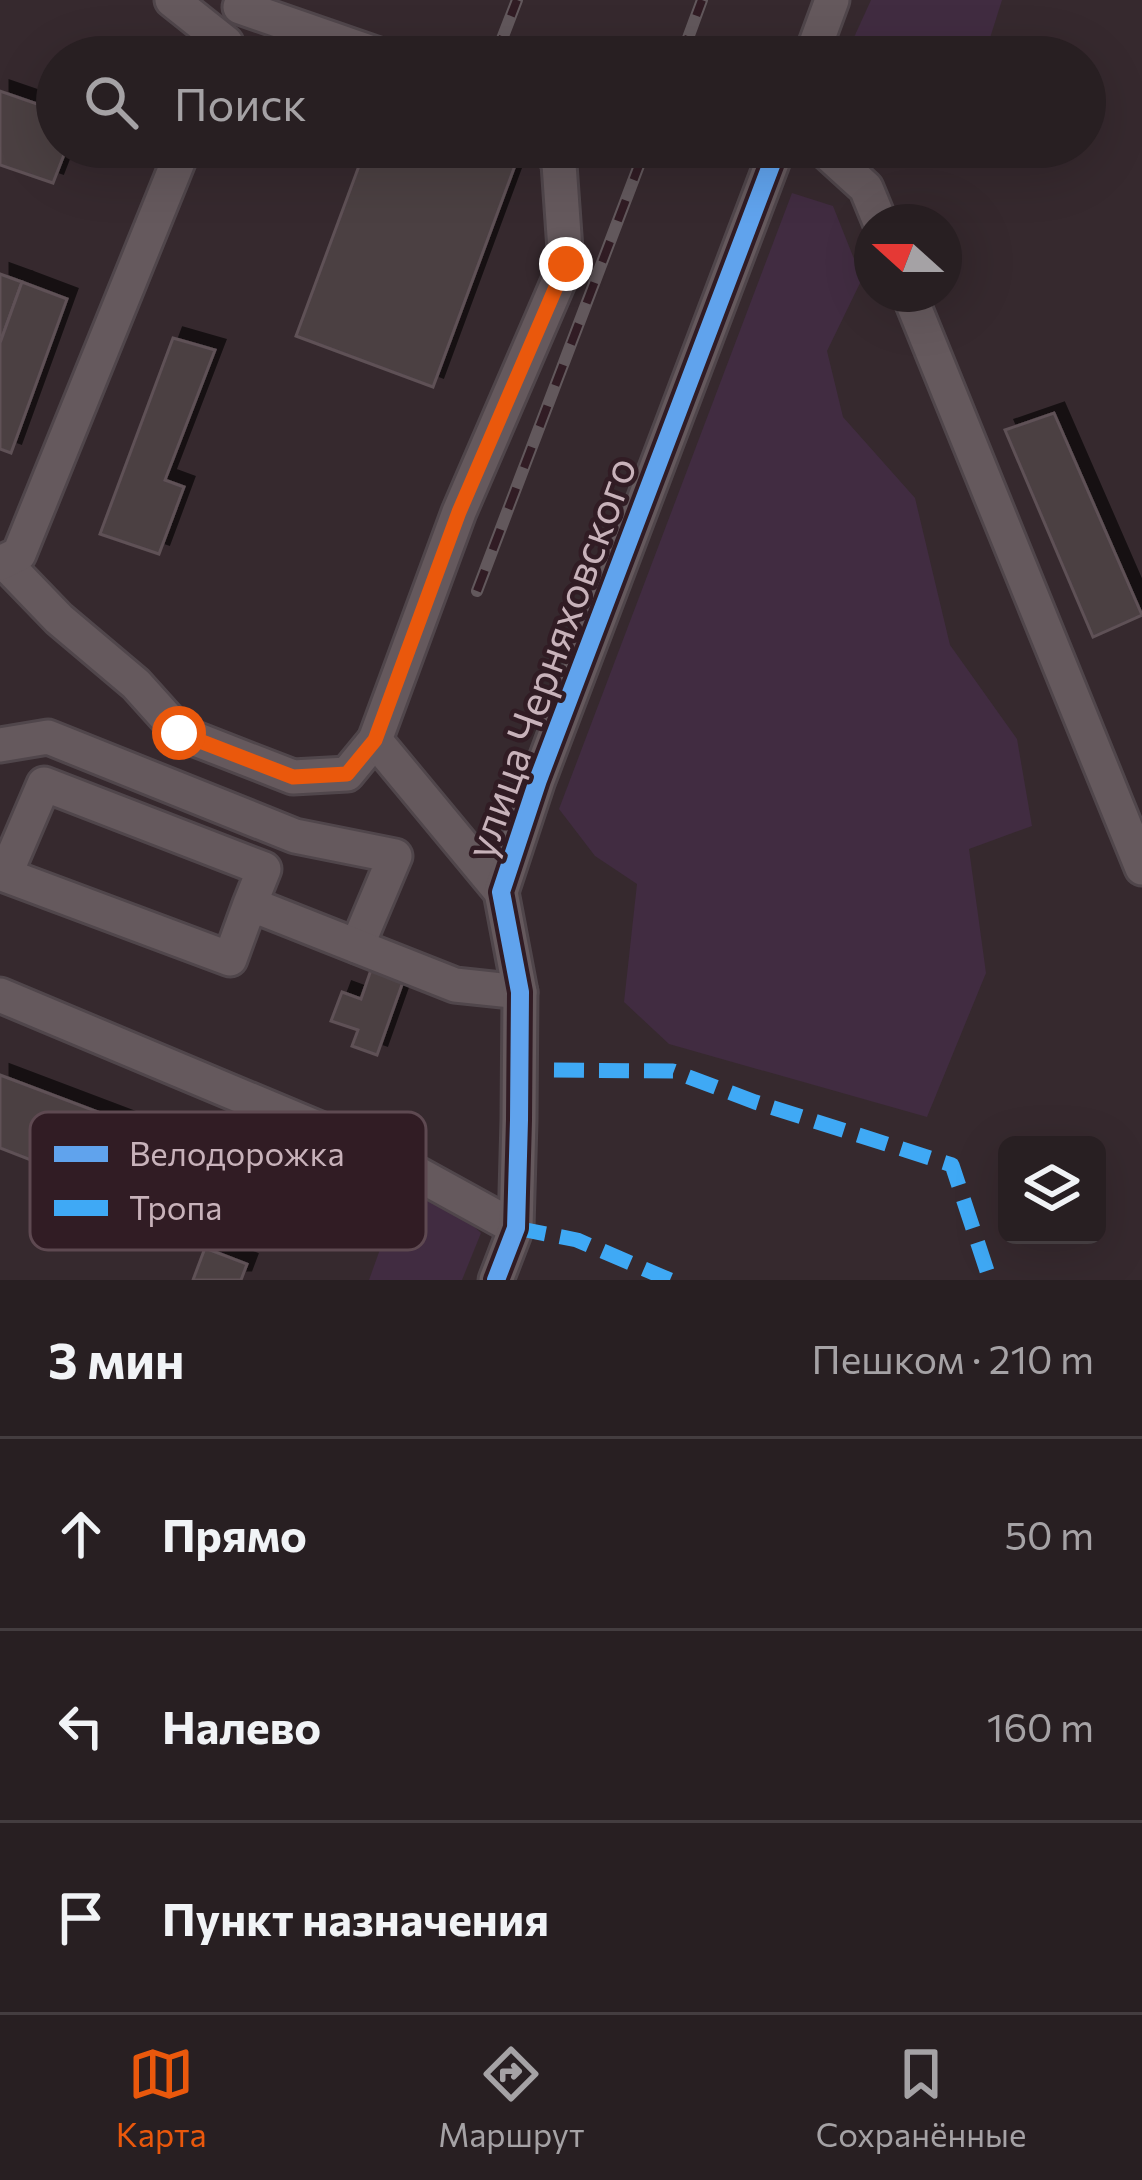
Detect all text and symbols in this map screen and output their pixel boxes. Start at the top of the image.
search box [36,36,1106,168]
icon: search [78,69,144,135]
text: Поиск [174,75,307,130]
north arrow [854,204,962,312]
route end [539,237,593,291]
street label: улица Черняховского [452,449,646,865]
route start [152,706,206,760]
legend [30,1112,426,1250]
text: Велодорожка [129,1132,345,1173]
map controls [998,1136,1106,1244]
button: layers [998,1136,1106,1244]
text: Тропа [129,1186,222,1227]
text: 3 мин [48,1327,184,1390]
text: Пешком · 210 m [812,1334,1094,1382]
icon: ahead [48,1501,114,1567]
text: Прямо [162,1506,307,1561]
text: 50 m [1005,1510,1094,1558]
icon: left [48,1693,114,1759]
text: Налево [162,1698,321,1753]
text: 160 m [987,1702,1094,1750]
icon: arrive [48,1885,114,1951]
text: Пункт назначения [162,1890,549,1945]
tab: Карта [116,2041,207,2154]
tab: Маршрут [438,2041,584,2154]
tab: Сохранённые [816,2041,1026,2154]

